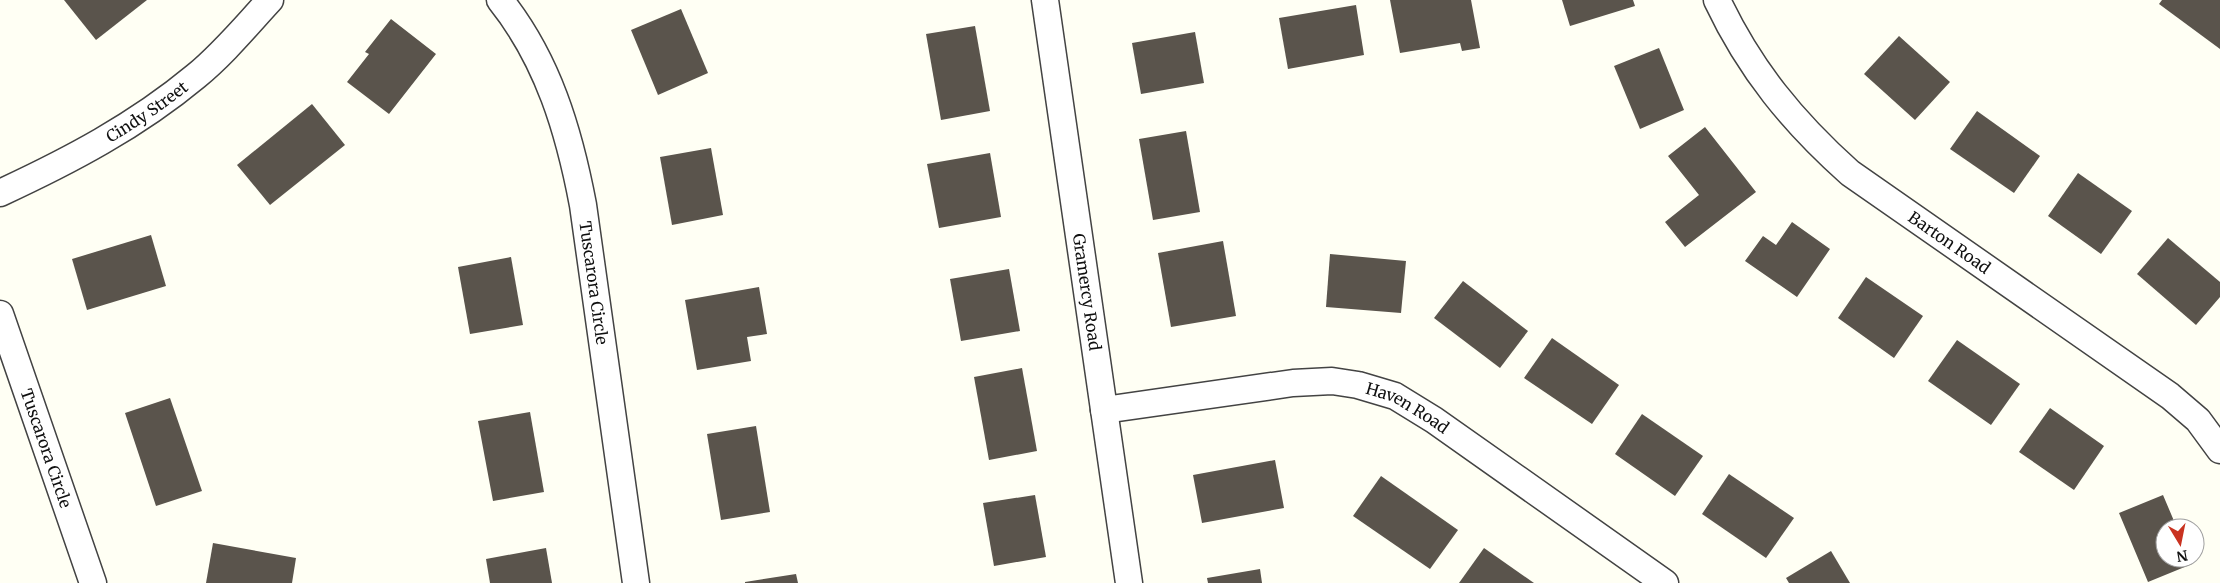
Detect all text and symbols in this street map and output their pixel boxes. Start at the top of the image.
street label: Cindy Street [102,76,192,146]
street label: Barton Road [1905,207,1995,278]
street label: Tuscarora Circle [575,220,612,346]
street label: Gramercy Road [1069,232,1105,352]
street label: Haven Road [1364,378,1453,438]
street label: Tuscarora Circle [17,386,76,510]
north arrow [2155,518,2205,568]
text: N [2175,546,2189,566]

